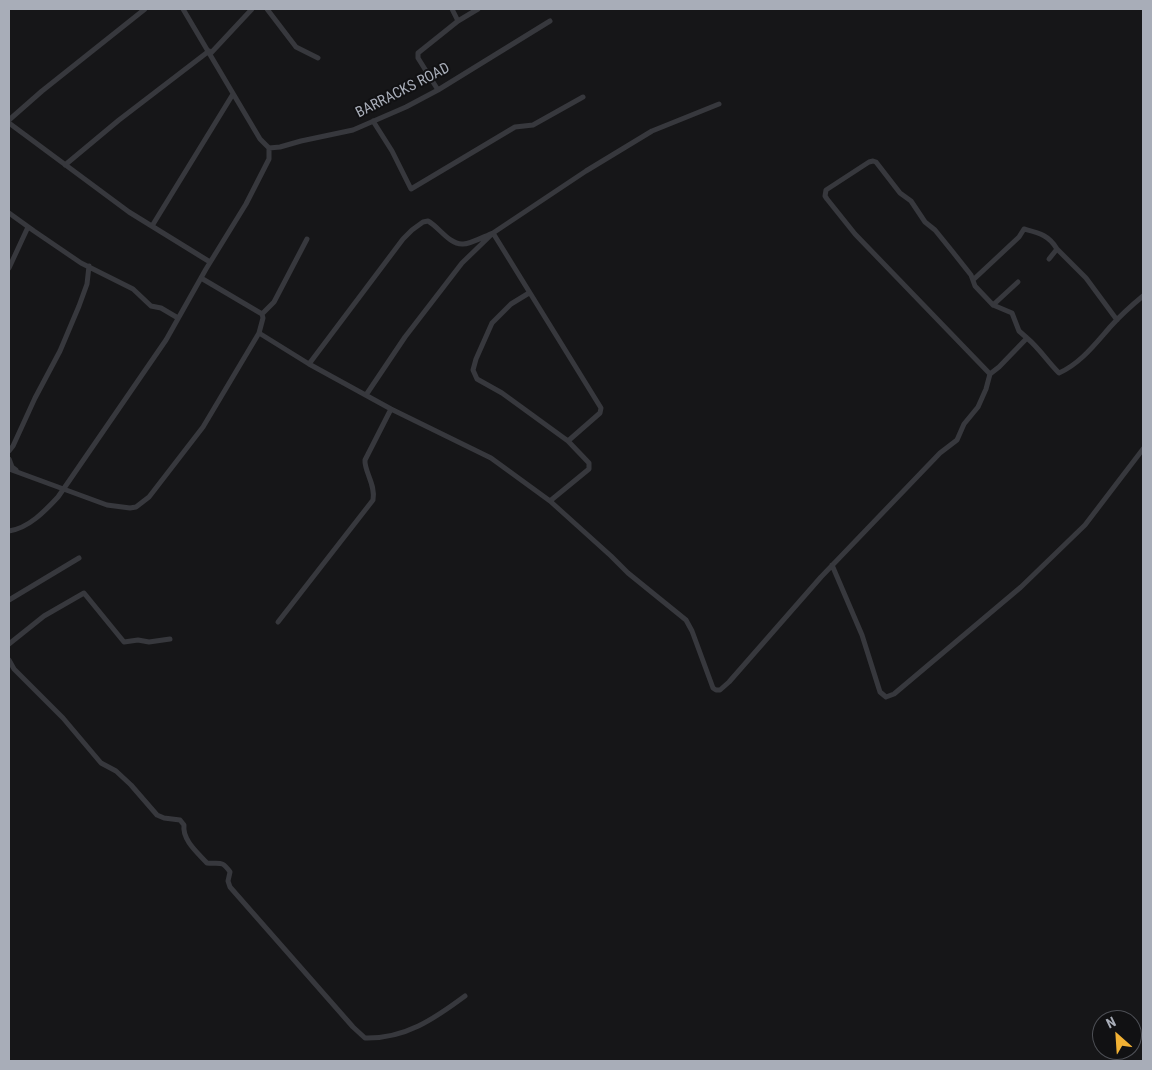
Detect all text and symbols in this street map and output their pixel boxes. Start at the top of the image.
street label: BARRACKS ROAD [353,60,453,122]
north arrow [1092,1010,1142,1060]
text: N [1103,1013,1118,1031]

